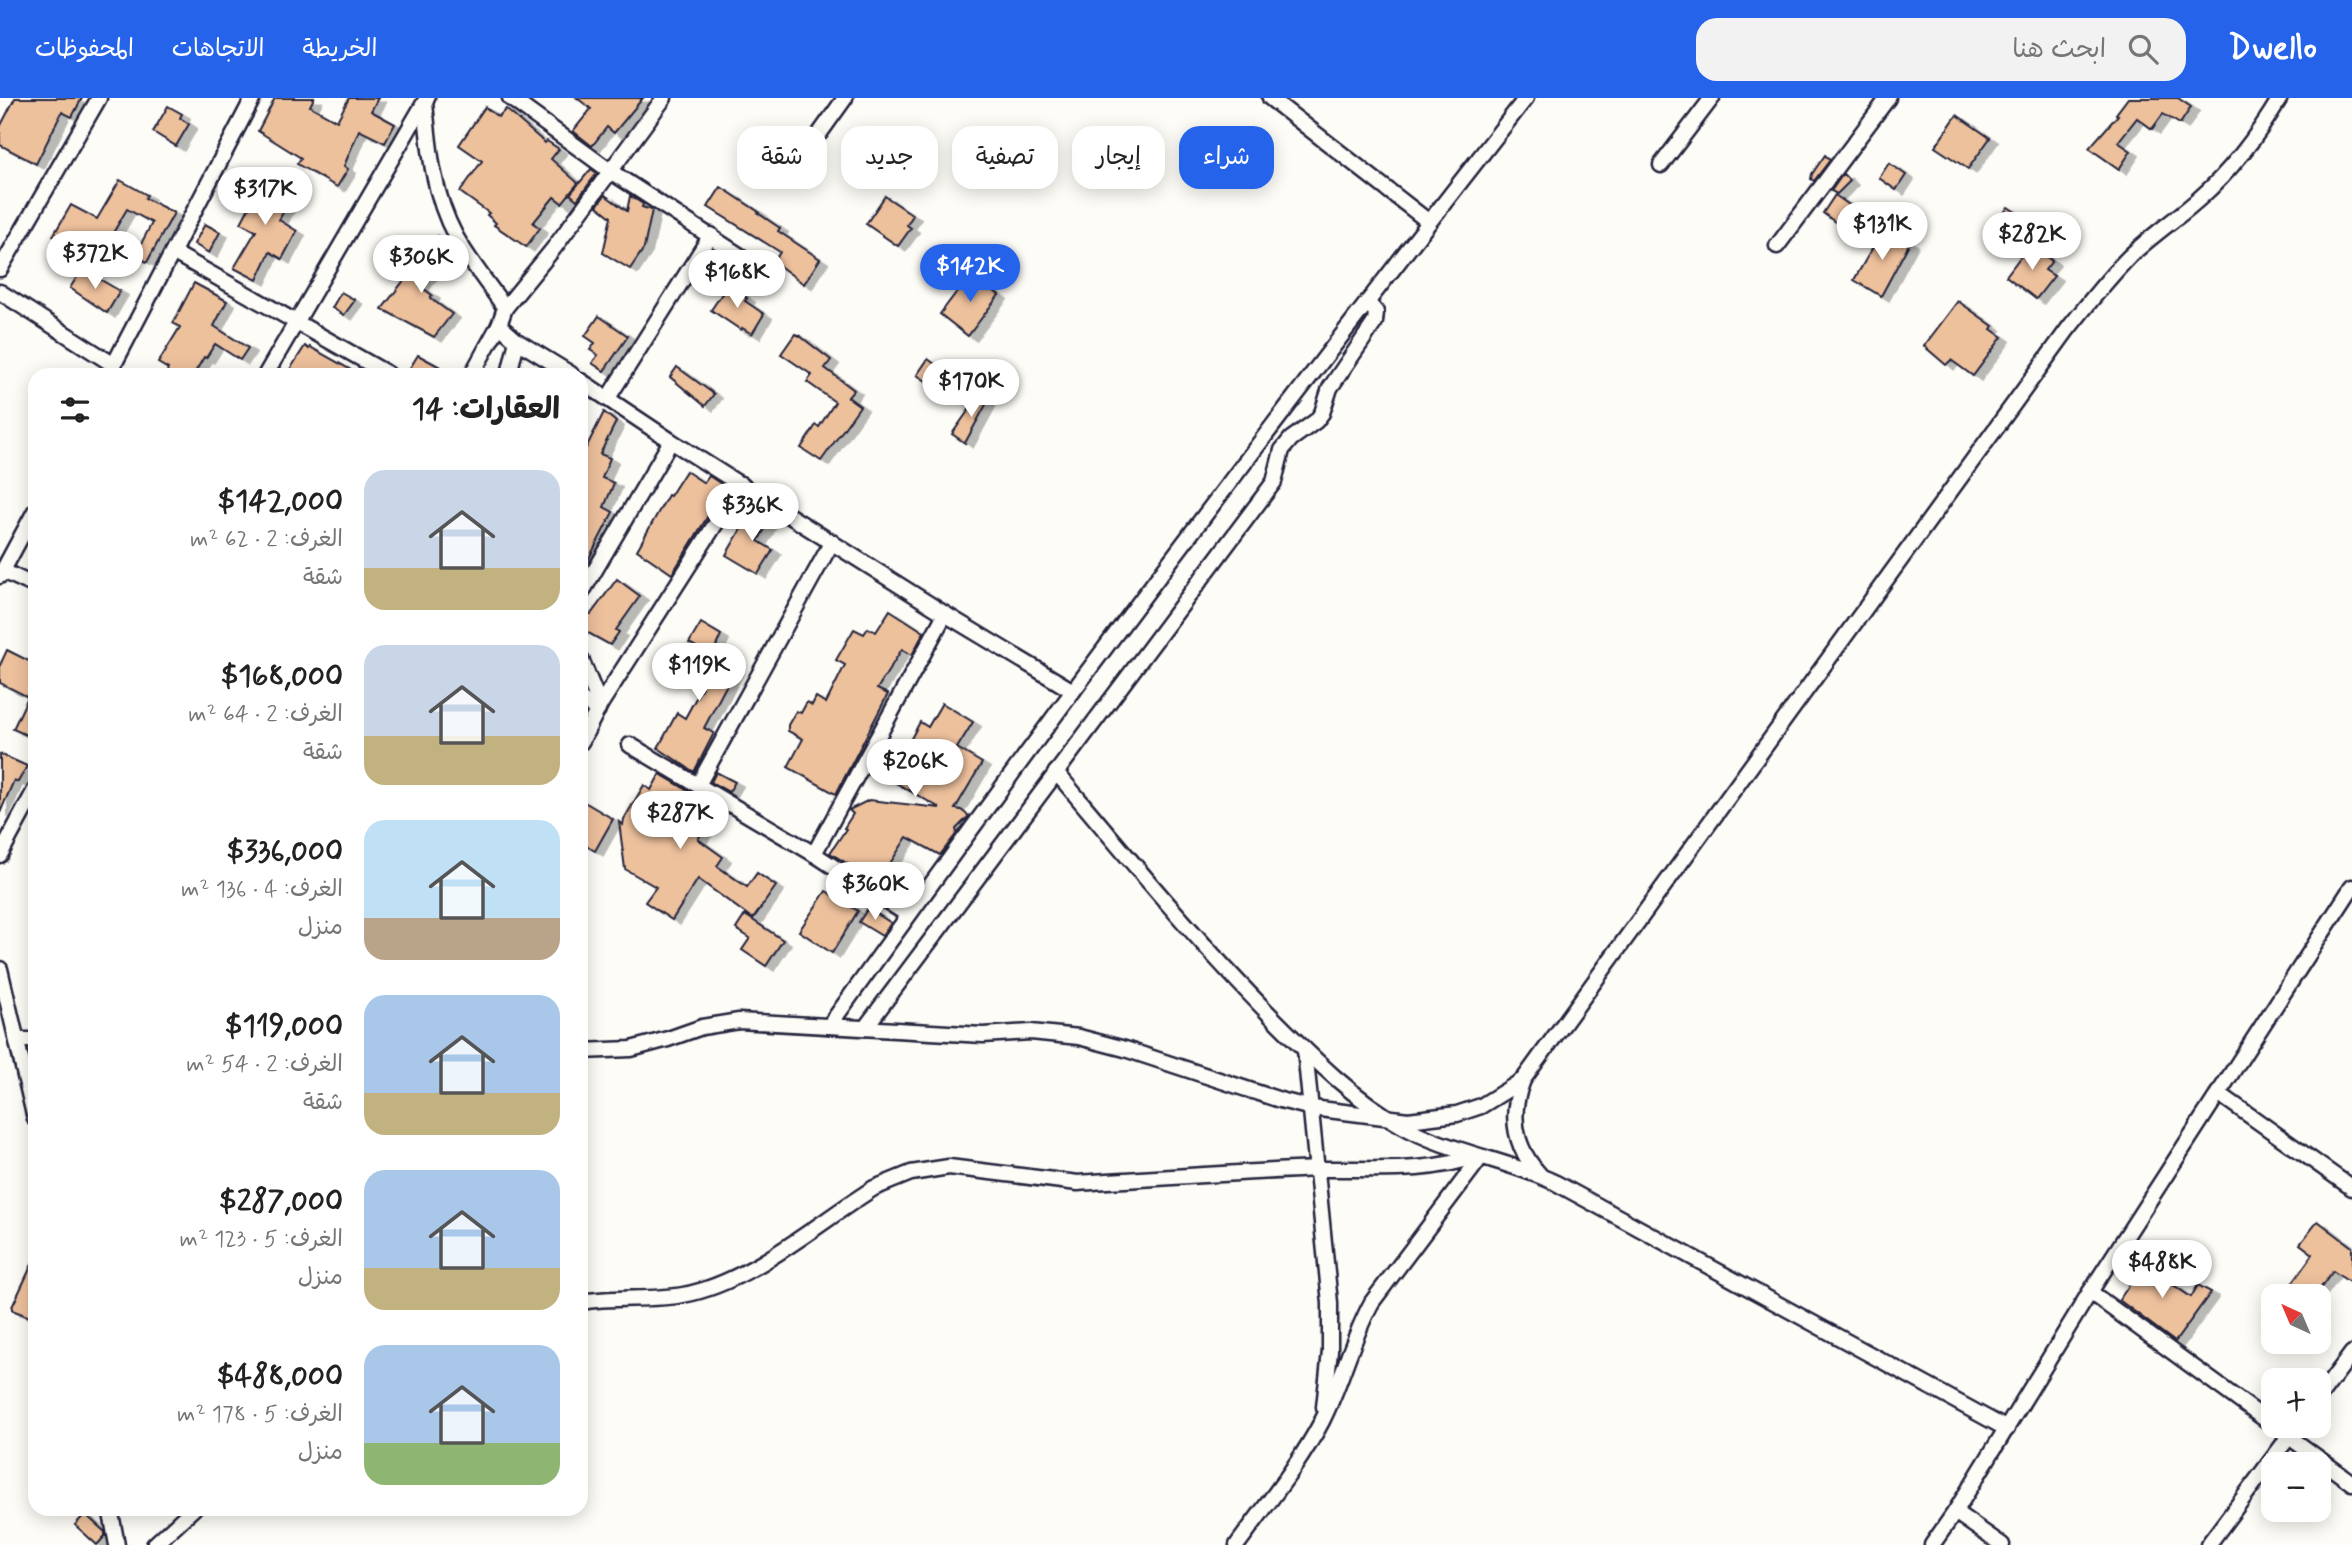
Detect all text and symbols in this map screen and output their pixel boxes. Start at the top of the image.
search box [1696,18,2186,81]
text: Dwello [2228,27,2317,71]
icon: search [2124,30,2162,68]
text: ابحث هنا [2012,33,2106,67]
text: المحفوظات [35,34,134,65]
text: الاتجاهات [172,34,265,65]
text: الخريطة [303,34,377,65]
chip: شقة [737,126,827,189]
chip: جديد [841,126,938,189]
chip: تصفية [952,126,1058,189]
chip: إيجار [1072,126,1165,189]
chip: شراء [1179,126,1274,189]
pin: $317K [216,167,314,227]
text: $317K [234,175,296,205]
pin: $131K [1833,202,1931,262]
text: $131K [1853,210,1911,240]
pin: $282K [1983,212,2081,272]
text: $282K [1998,220,2066,250]
pin: $372K [46,232,144,291]
pin: $306K [372,236,470,295]
text: $372K [62,239,128,269]
text: $306K [389,243,453,273]
pin: $142K [921,244,1019,304]
pin: $168K [688,250,786,310]
text: $142K [936,252,1004,282]
text: $168K [704,258,770,288]
pin: $170K [922,360,1020,419]
text: $170K [938,367,1004,397]
text: العقارات: 14 [412,390,560,429]
icon: filters [56,391,94,429]
text: $142,000 [217,482,343,521]
pin: $336K [703,484,801,543]
text: $336K [722,491,782,521]
icon: home [420,498,504,582]
text: الغرف: 2 · 62 m² [190,525,343,555]
text: شقة [303,563,343,593]
pin: $119K [650,644,748,703]
text: $119K [668,651,730,681]
text: $168,000 [221,657,343,696]
icon: home [420,673,504,757]
text: الغرف: 2 · 64 m² [188,700,343,730]
text: شقة [303,738,343,768]
pin: $206K [866,740,964,799]
text: $206K [882,747,948,777]
pin: $287K [631,792,729,851]
text: $287K [647,799,713,829]
text: $336,000 [227,832,343,871]
icon: home [420,848,504,932]
pin: $360K [826,862,924,922]
text: $360K [842,870,908,900]
text: الغرف: 4 · 136 m² [181,875,343,905]
text: منزل [298,913,343,943]
text: $119,000 [225,1007,343,1046]
icon: home [420,1023,504,1107]
text: الغرف: 2 · 54 m² [186,1050,343,1080]
text: شقة [303,1088,343,1118]
text: $287,000 [219,1182,343,1221]
icon: home [420,1198,504,1282]
text: الغرف: 5 · 123 m² [180,1225,343,1255]
pin: $488K [2113,1240,2211,1300]
text: $488K [2128,1248,2196,1278]
text: منزل [298,1263,343,1293]
north arrow [2261,1284,2331,1354]
map controls [2261,1284,2331,1522]
text: $488,000 [217,1357,343,1396]
button: + [2261,1368,2331,1438]
icon: home [420,1373,504,1457]
text: الغرف: 5 · 178 m² [177,1400,343,1430]
text: منزل [298,1438,343,1468]
button: − [2261,1452,2331,1522]

